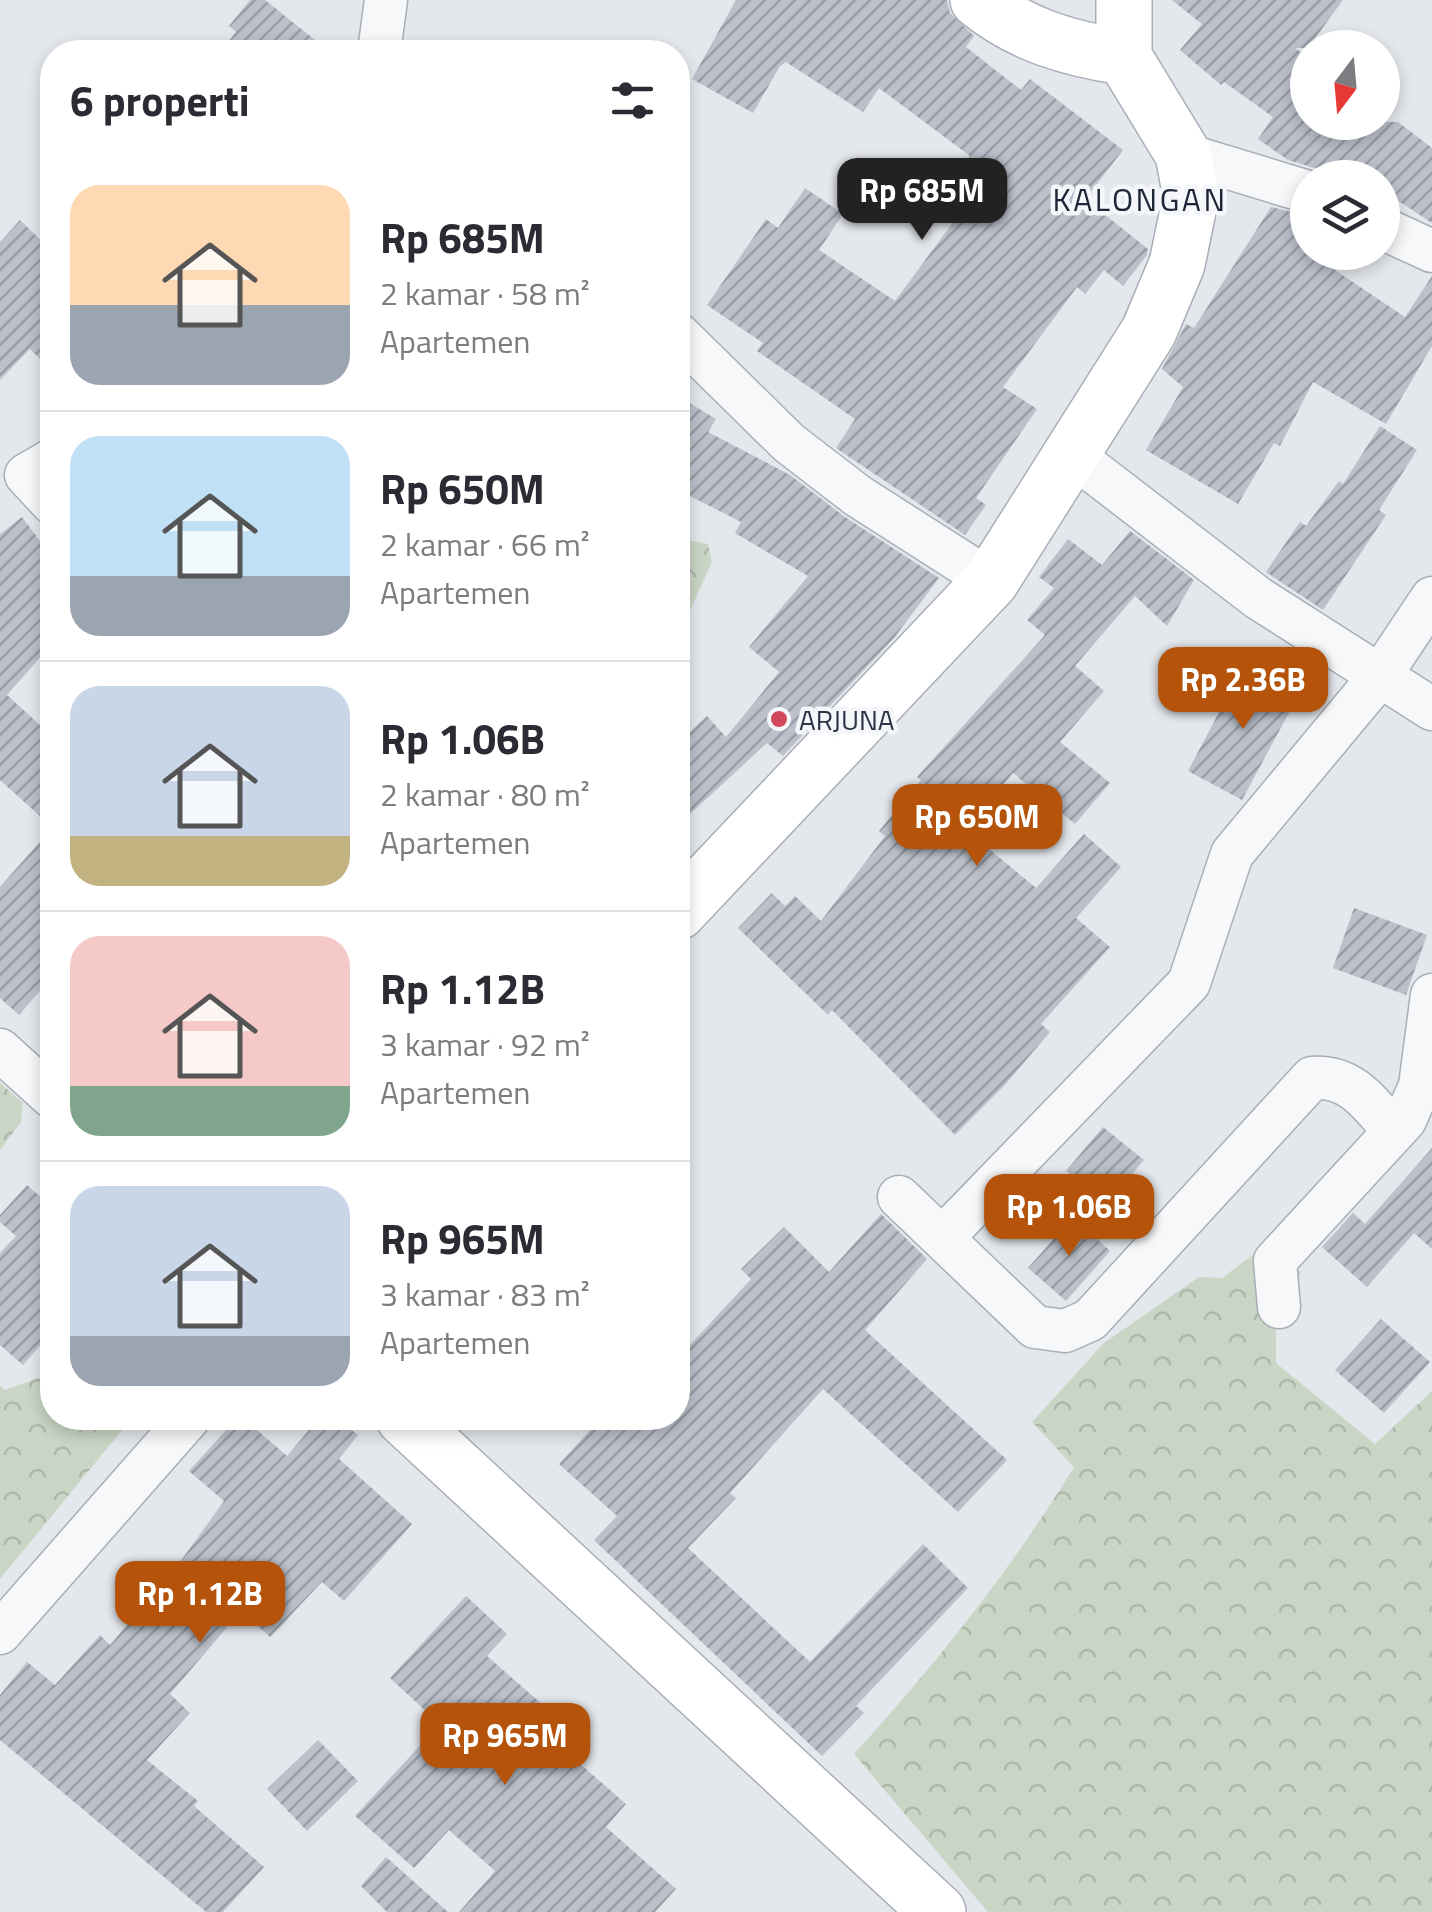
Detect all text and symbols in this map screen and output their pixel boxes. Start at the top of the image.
north arrow [1290,30,1400,140]
map controls [1290,30,1400,270]
text: 6 properti [70,68,250,132]
icon: filters [605,73,660,128]
pin: Rp 685M [830,158,1014,243]
button: layers [1290,160,1400,270]
text: Rp 685M [859,166,985,214]
district label: KALONGAN [1052,175,1228,223]
text: Rp 685M [380,205,545,269]
icon: home [150,225,270,345]
text: 2 kamar · 58 m² [380,269,590,317]
text: Apartemen [380,317,531,365]
text: Rp 650M [380,456,545,520]
icon: home [150,476,270,596]
text: 2 kamar · 66 m² [380,520,590,568]
text: Apartemen [380,568,531,616]
pin: Rp 2.36B [1140,647,1346,732]
text: Rp 2.36B [1180,655,1306,703]
place label: ARJUNA [799,698,895,741]
text: Rp 1.06B [380,706,545,770]
marker: ARJUNA [768,708,790,730]
icon: home [150,726,270,846]
text: 2 kamar · 80 m² [380,770,590,818]
pin: Rp 650M [885,784,1069,869]
text: Rp 650M [914,792,1040,840]
text: Apartemen [380,818,531,866]
text: Rp 1.12B [380,956,545,1020]
icon: home [150,976,270,1096]
text: 3 kamar · 92 m² [380,1020,590,1068]
text: Apartemen [380,1068,531,1116]
pin: Rp 1.06B [966,1174,1172,1259]
text: Rp 1.06B [1006,1182,1132,1230]
text: Rp 965M [380,1206,545,1270]
icon: home [150,1226,270,1346]
text: 3 kamar · 83 m² [380,1270,590,1318]
text: Apartemen [380,1318,531,1366]
pin: Rp 1.12B [97,1561,303,1646]
text: Rp 1.12B [137,1569,263,1617]
pin: Rp 965M [413,1703,597,1788]
text: Rp 965M [442,1711,568,1759]

